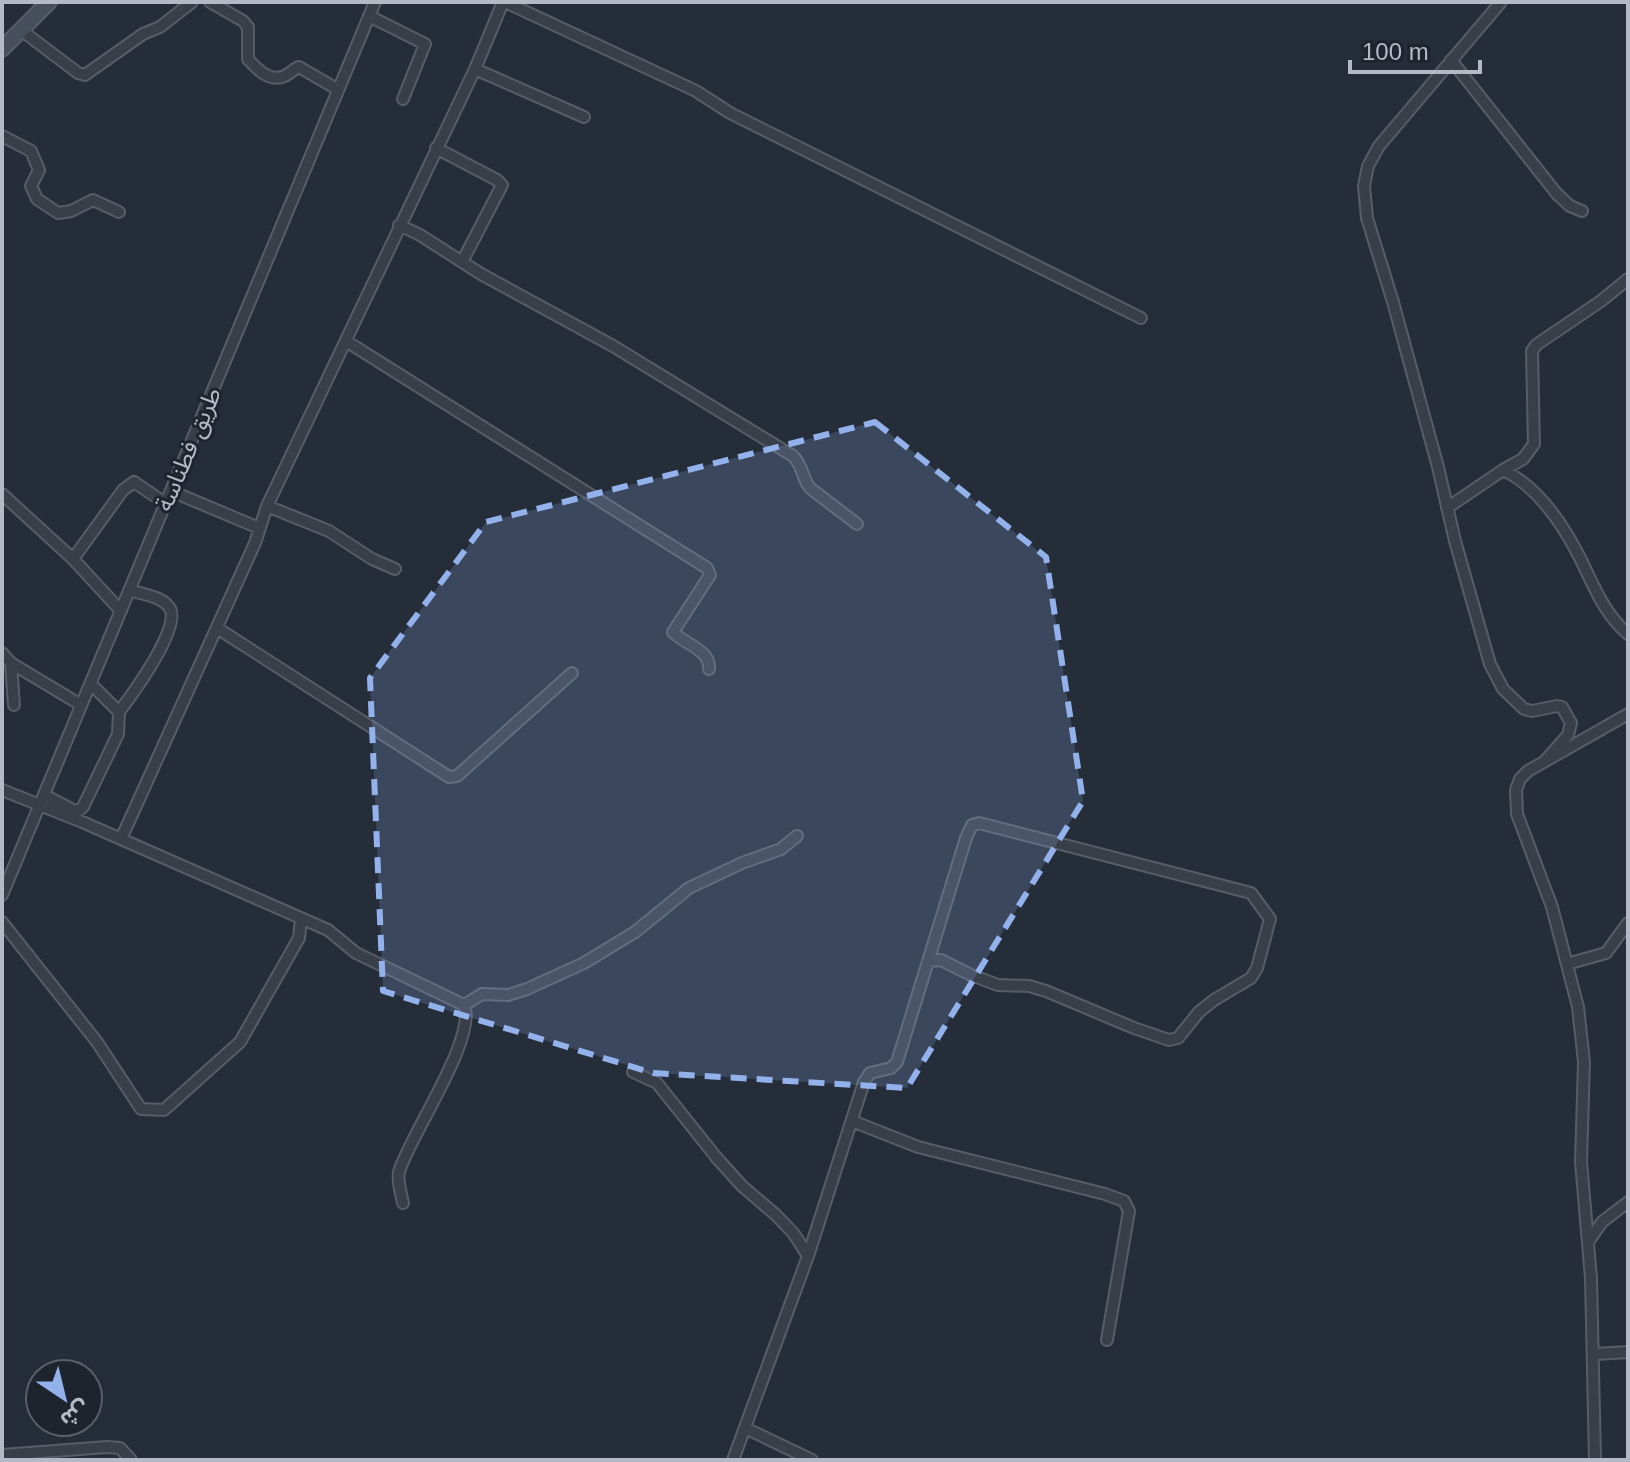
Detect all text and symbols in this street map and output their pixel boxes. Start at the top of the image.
scale bar [1350,24,1480,74]
text: 100 m [1362,38,1429,65]
street label: طريق فطناسة [150,383,228,516]
north arrow [24,1358,104,1438]
text: ش [56,1395,95,1433]

